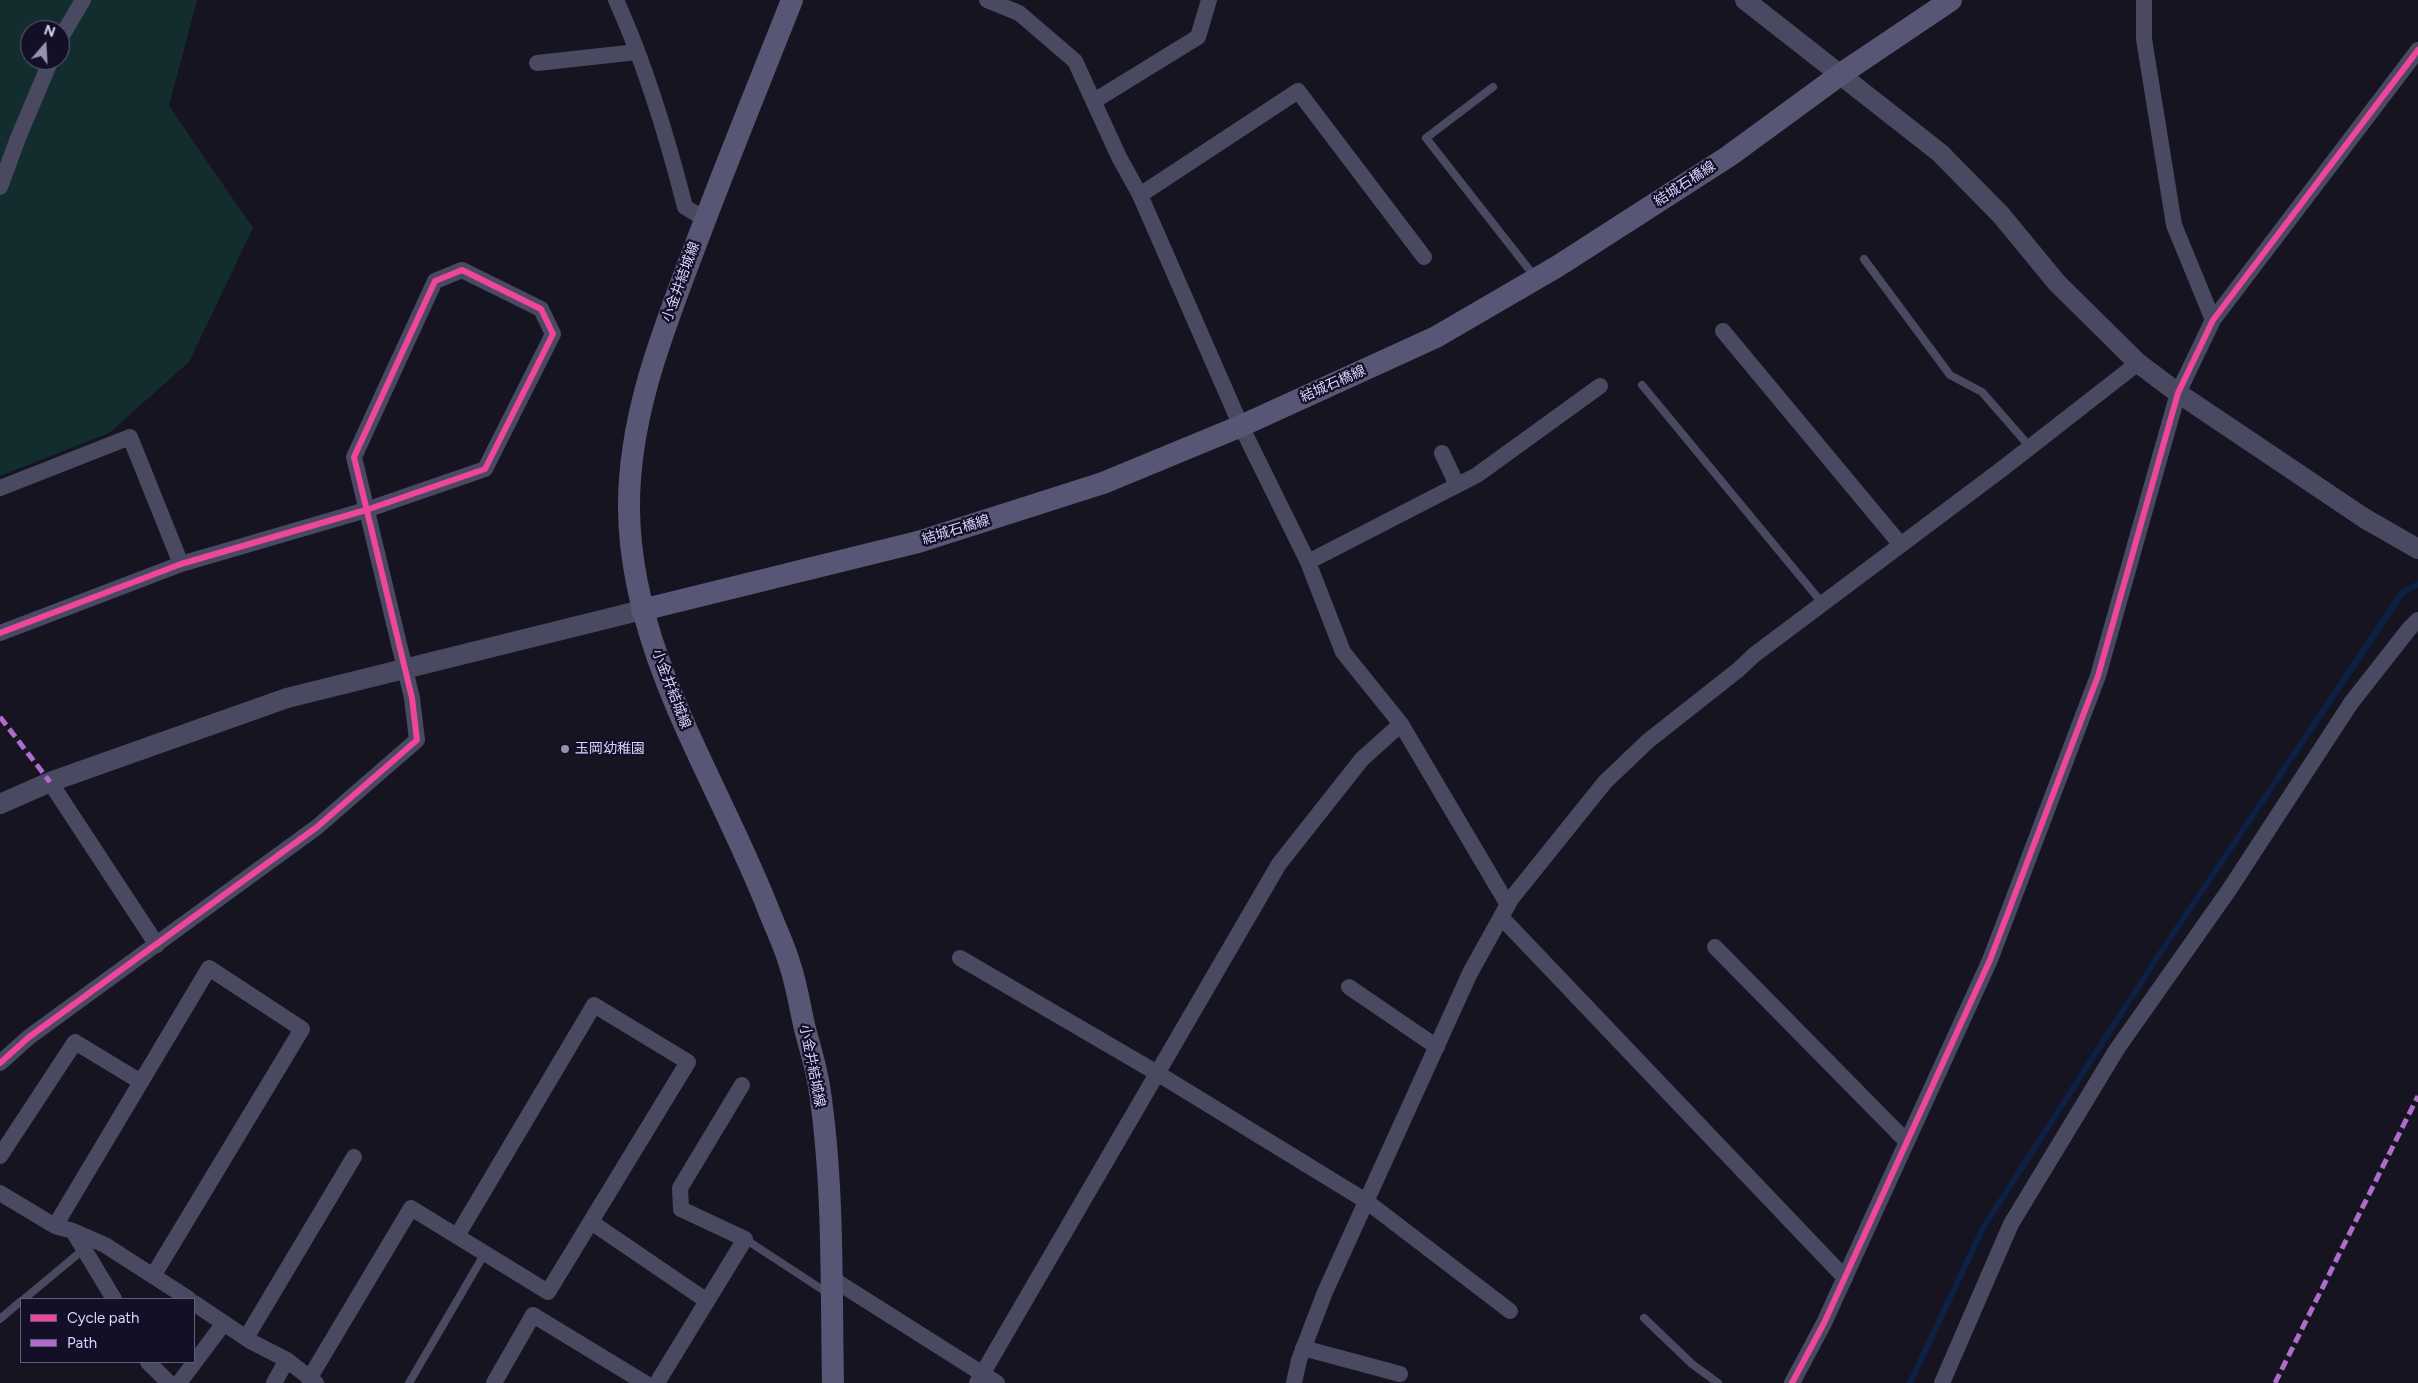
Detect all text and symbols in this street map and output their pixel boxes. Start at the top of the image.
north arrow [20,20,70,70]
text: N [42,21,58,41]
street label: 結城石橋線 [1651,158,1719,210]
street label: 小金井結城線 [659,240,703,324]
street label: 結城石橋線 [1298,362,1368,406]
street label: 結城石橋線 [920,512,992,548]
street label: 小金井結城線 [648,647,694,731]
place label: 玉岡幼稚園 [575,741,645,757]
marker: 玉岡幼稚園 [559,743,571,755]
street label: 小金井結城線 [796,1023,828,1109]
legend [20,1298,195,1363]
text: Cycle path [67,1309,139,1327]
text: Path [67,1334,97,1352]

